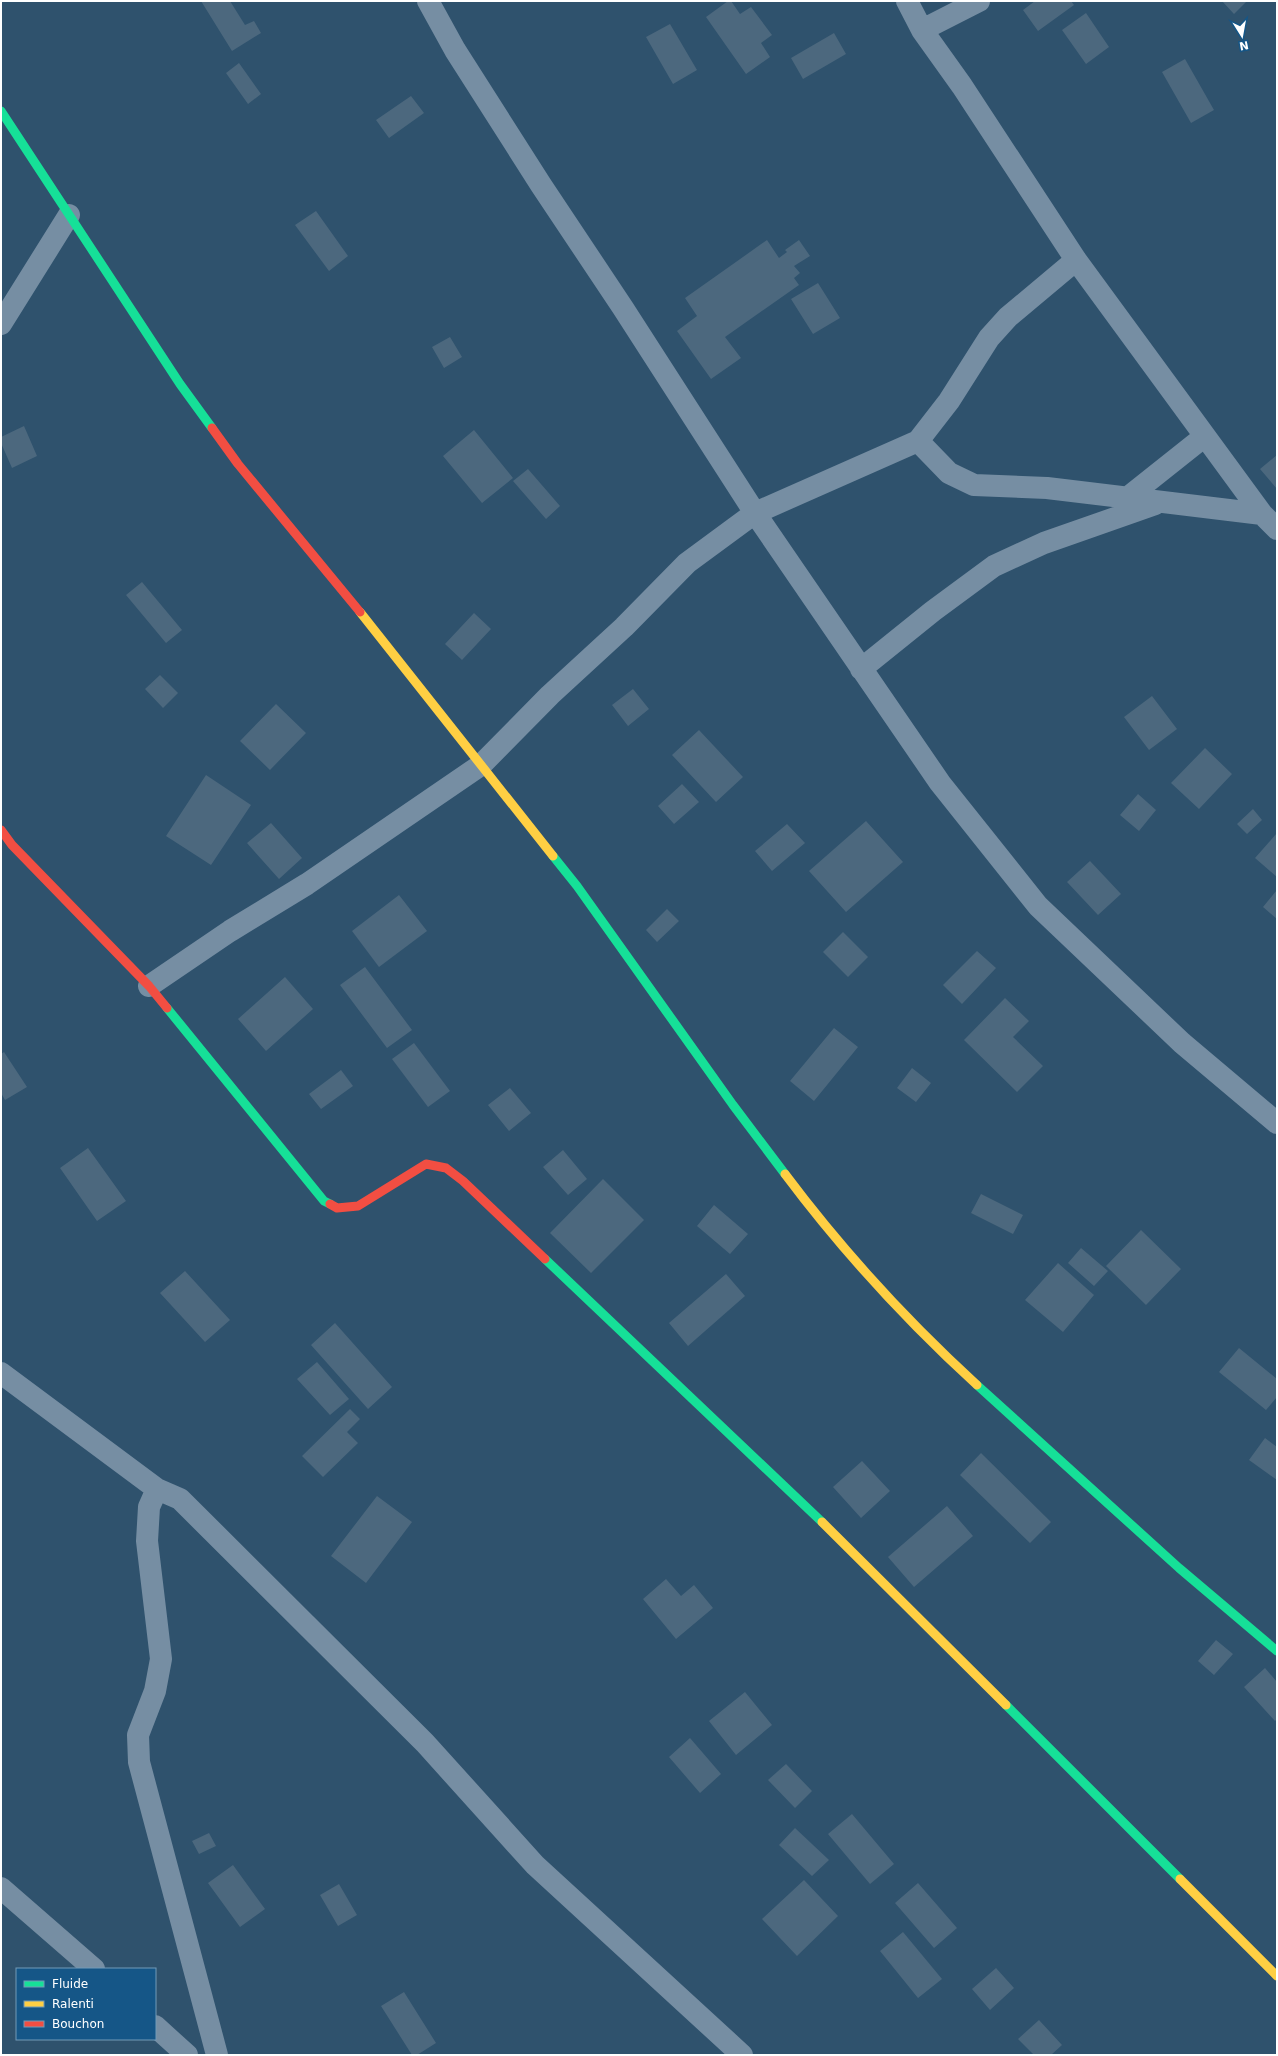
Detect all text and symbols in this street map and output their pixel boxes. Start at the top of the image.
north arrow [1222,16,1262,56]
text: N [1238,38,1250,53]
legend [16,1968,156,2040]
text: Fluide [52,1977,88,1991]
text: Ralenti [52,1997,94,2011]
text: Bouchon [52,2017,104,2031]

